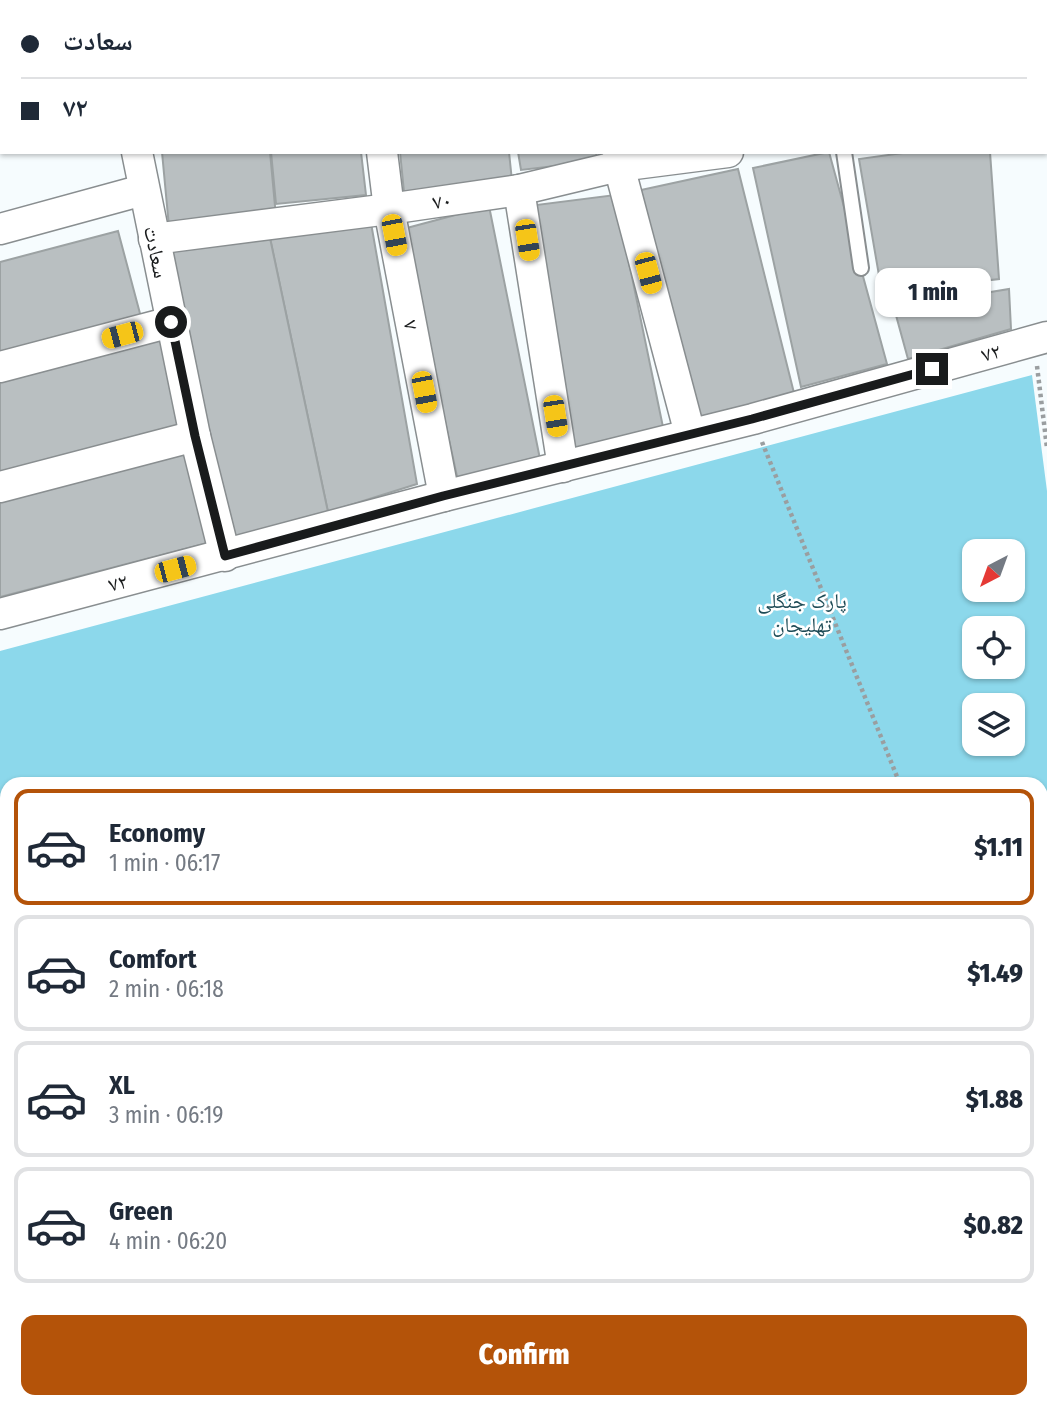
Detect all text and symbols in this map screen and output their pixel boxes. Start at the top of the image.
text: سعادت [63,26,133,57]
text: ۷۲ [63,93,88,124]
street label: ۷۰ [431,187,453,215]
car [380,212,409,258]
car [514,218,541,262]
street label: سعادت [138,224,174,280]
car [633,250,664,296]
callout: 1 min [874,268,990,316]
text: 1 min [908,278,958,306]
route start [155,306,187,338]
street label: ۷ [397,318,425,332]
car [99,319,146,351]
street label: ۷۲ [978,338,1004,368]
route end [916,353,948,385]
car [410,369,439,415]
car [542,394,569,438]
north arrow [962,539,1026,602]
map controls [962,539,1025,756]
car [152,553,199,585]
street label: ۷۲ [106,568,130,598]
park label: پارک جنگلی تهلیجان [757,588,847,638]
button: locate [962,616,1025,679]
button: layers [962,693,1025,756]
icon: car [25,816,88,879]
text: Economy [109,818,205,849]
text: $1.11 [974,832,1023,863]
text: 1 min · 06:17 [109,849,220,877]
icon: car [25,942,88,1005]
text: Comfort [109,944,197,975]
text: $1.49 [967,958,1023,989]
text: 2 min · 06:18 [109,975,224,1003]
icon: car [25,1068,88,1131]
text: XL [109,1070,135,1101]
text: $1.88 [966,1084,1023,1115]
text: 3 min · 06:19 [109,1101,224,1129]
icon: car [25,1194,88,1257]
text: Green [109,1196,173,1227]
text: $0.82 [963,1210,1023,1241]
text: 4 min · 06:20 [109,1227,227,1255]
button: Confirm [21,1315,1027,1395]

